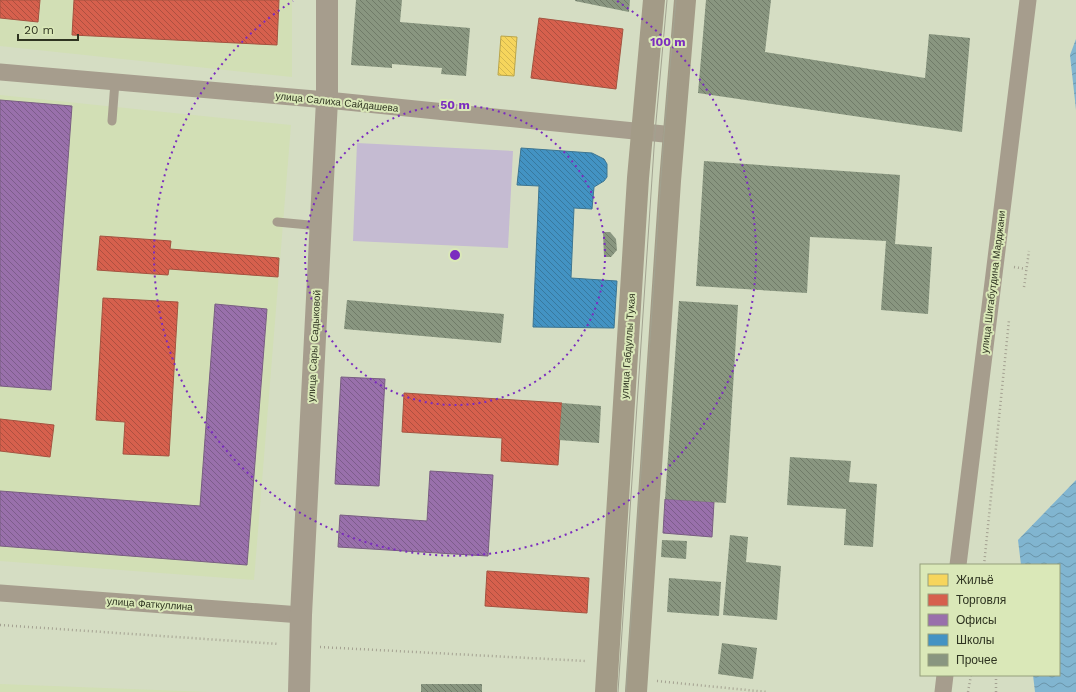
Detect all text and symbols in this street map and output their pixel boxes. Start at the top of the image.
scale bar [18,16,78,42]
text: 20 m [24,23,54,37]
text: 100 m [650,35,686,49]
street label: улица Салиха Сайдашева [275,90,399,114]
text: 50 m [440,98,470,112]
street label: улица Шигабутдина Марджани [979,210,1007,354]
centre of rings [448,248,462,262]
street label: улица Сары Садыковой [306,290,322,402]
street label: улица Габдуллы Тукая [619,293,637,399]
legend [920,564,1060,676]
text: Жильё [956,573,994,587]
text: Торговля [956,593,1006,607]
street label: улица Фаткуллина [107,596,194,613]
text: Офисы [956,613,997,627]
text: Школы [956,633,994,647]
text: Прочее [956,653,998,667]

